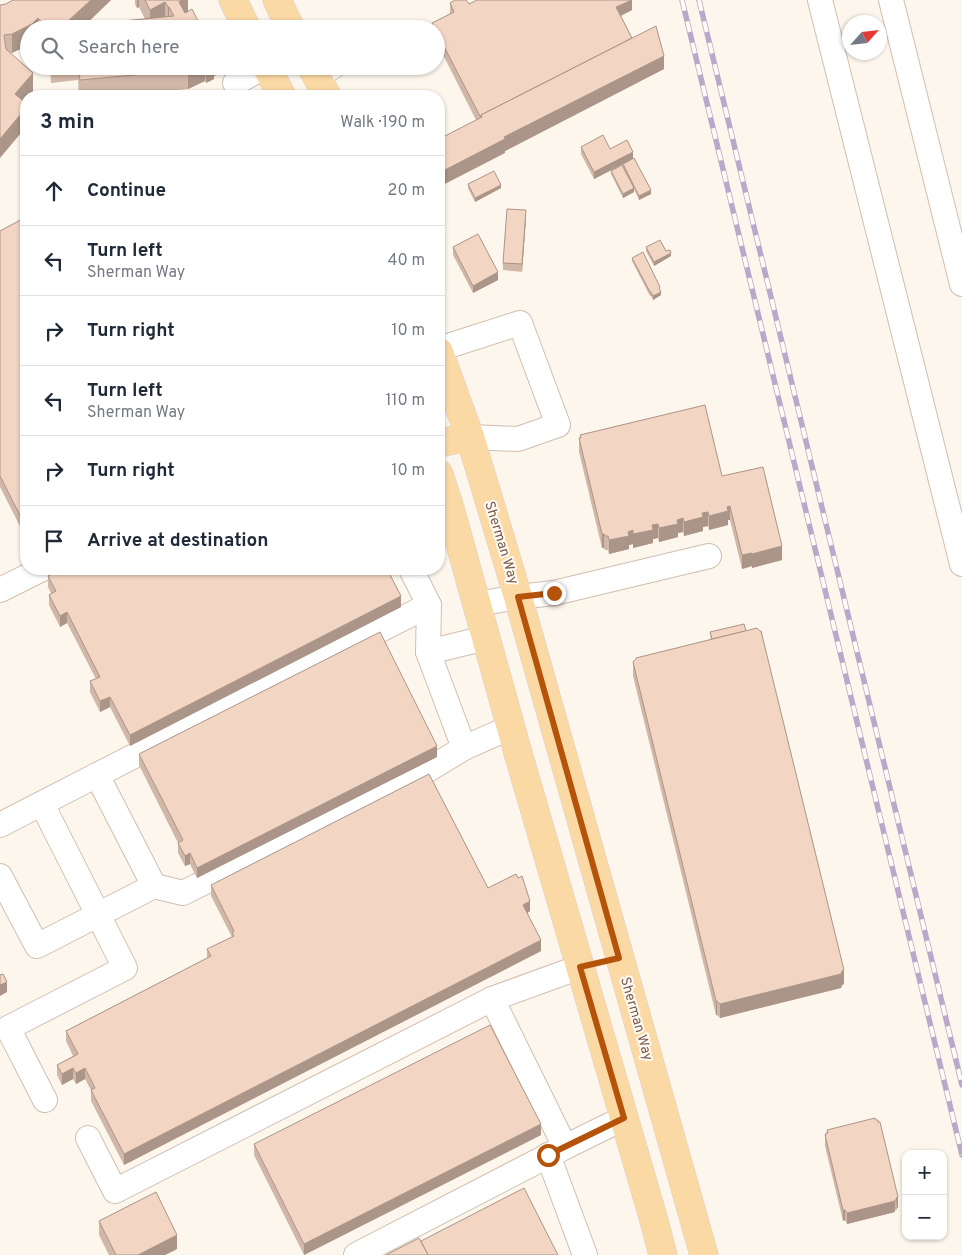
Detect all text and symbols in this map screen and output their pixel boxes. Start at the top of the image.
north arrow [842,15,887,60]
search box [20,20,445,75]
icon: search [38,34,66,62]
text: Search here [78,36,180,60]
text: 3 min [40,109,95,136]
text: Walk · 190 m [340,113,425,133]
icon: ahead [40,177,68,205]
text: Continue [87,179,166,203]
text: 20 m [388,181,425,201]
text: Turn left [87,239,163,263]
icon: left [40,247,68,275]
text: 40 m [387,251,425,271]
text: Sherman Way [87,263,185,283]
icon: right [40,317,68,345]
text: Turn right [87,319,175,343]
text: 10 m [391,321,425,341]
text: Turn left [87,379,163,403]
icon: left [40,387,68,415]
text: 110 m [385,391,425,411]
text: Sherman Way [87,403,185,423]
icon: right [40,457,68,485]
text: Turn right [87,459,175,483]
text: 10 m [391,461,425,481]
street label: Sherman Way [480,499,522,587]
icon: arrive [40,527,68,555]
text: Arrive at destination [87,529,268,553]
route end [543,582,566,605]
street label: Sherman Way [616,975,656,1063]
route start [537,1144,560,1167]
map controls [902,1150,947,1240]
button: + [902,1150,947,1195]
button: − [902,1195,947,1240]

